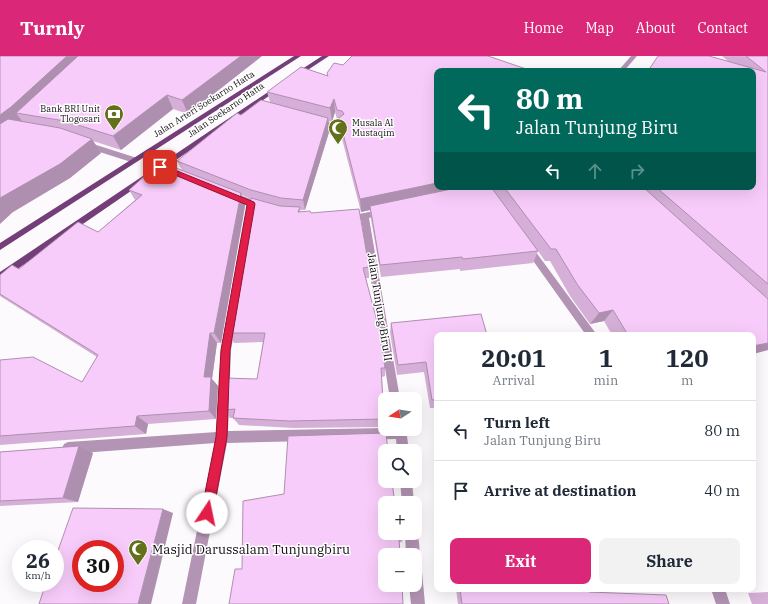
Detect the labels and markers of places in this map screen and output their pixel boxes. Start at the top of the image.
place label: Bank BRI Unit Tlogosari [40,103,100,124]
bank icon: Bank BRI Unit Tlogosari [103,103,125,131]
mosque icon: Musala Al Mustaqim [327,117,349,145]
place label: Musala Al Mustaqim [352,117,395,138]
pin [143,150,177,184]
mosque icon: Masjid Darussalam Tunjungbiru [127,538,149,566]
place label: Masjid Darussalam Tunjungbiru [152,541,350,558]

